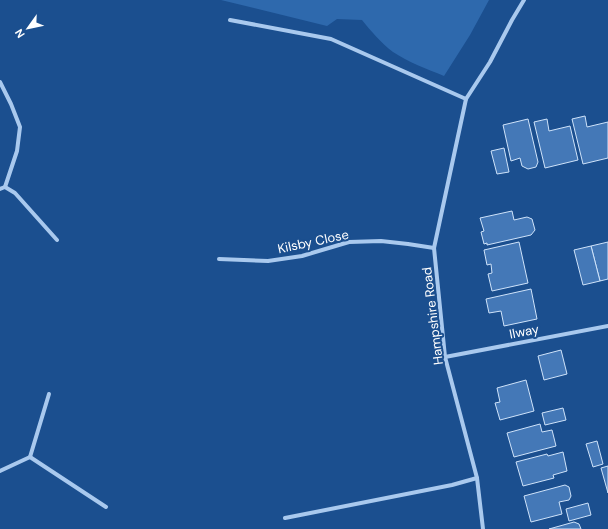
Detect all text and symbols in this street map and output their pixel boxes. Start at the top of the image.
north arrow [8,8,48,48]
text: N [12,26,28,41]
street label: Kilsby Close [276,226,350,257]
street label: Hampshire Road [418,266,447,366]
street label: Ilway [508,320,540,343]

